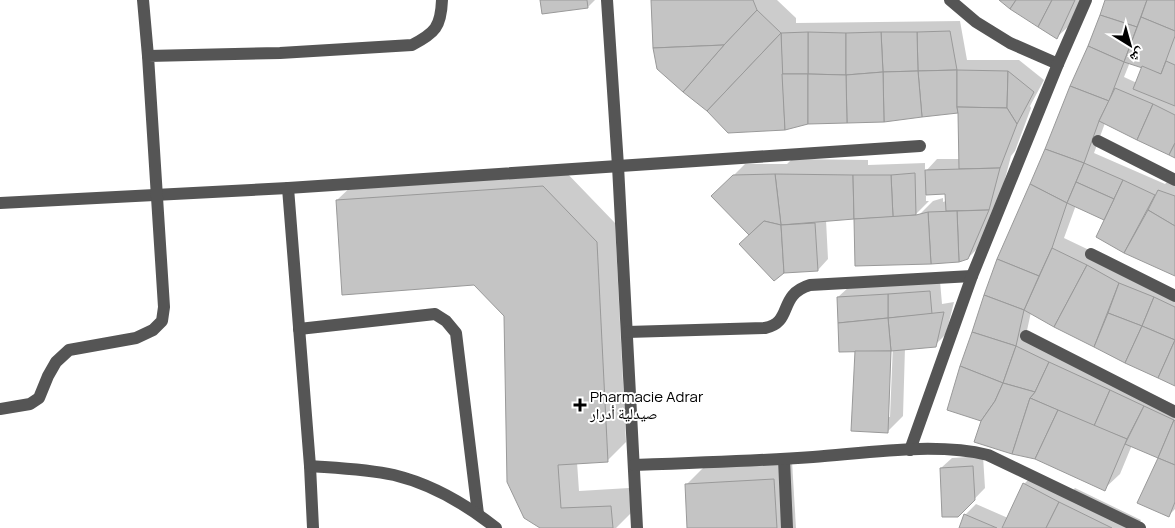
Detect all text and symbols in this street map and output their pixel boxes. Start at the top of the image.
north arrow [1105,20,1155,70]
text: ش [1126,44,1150,68]
place label: Pharmacie Adrar صيدلية أدرار [589,386,704,424]
marker: Pharmacie Adrar صيدلية أدرار [574,399,586,411]

